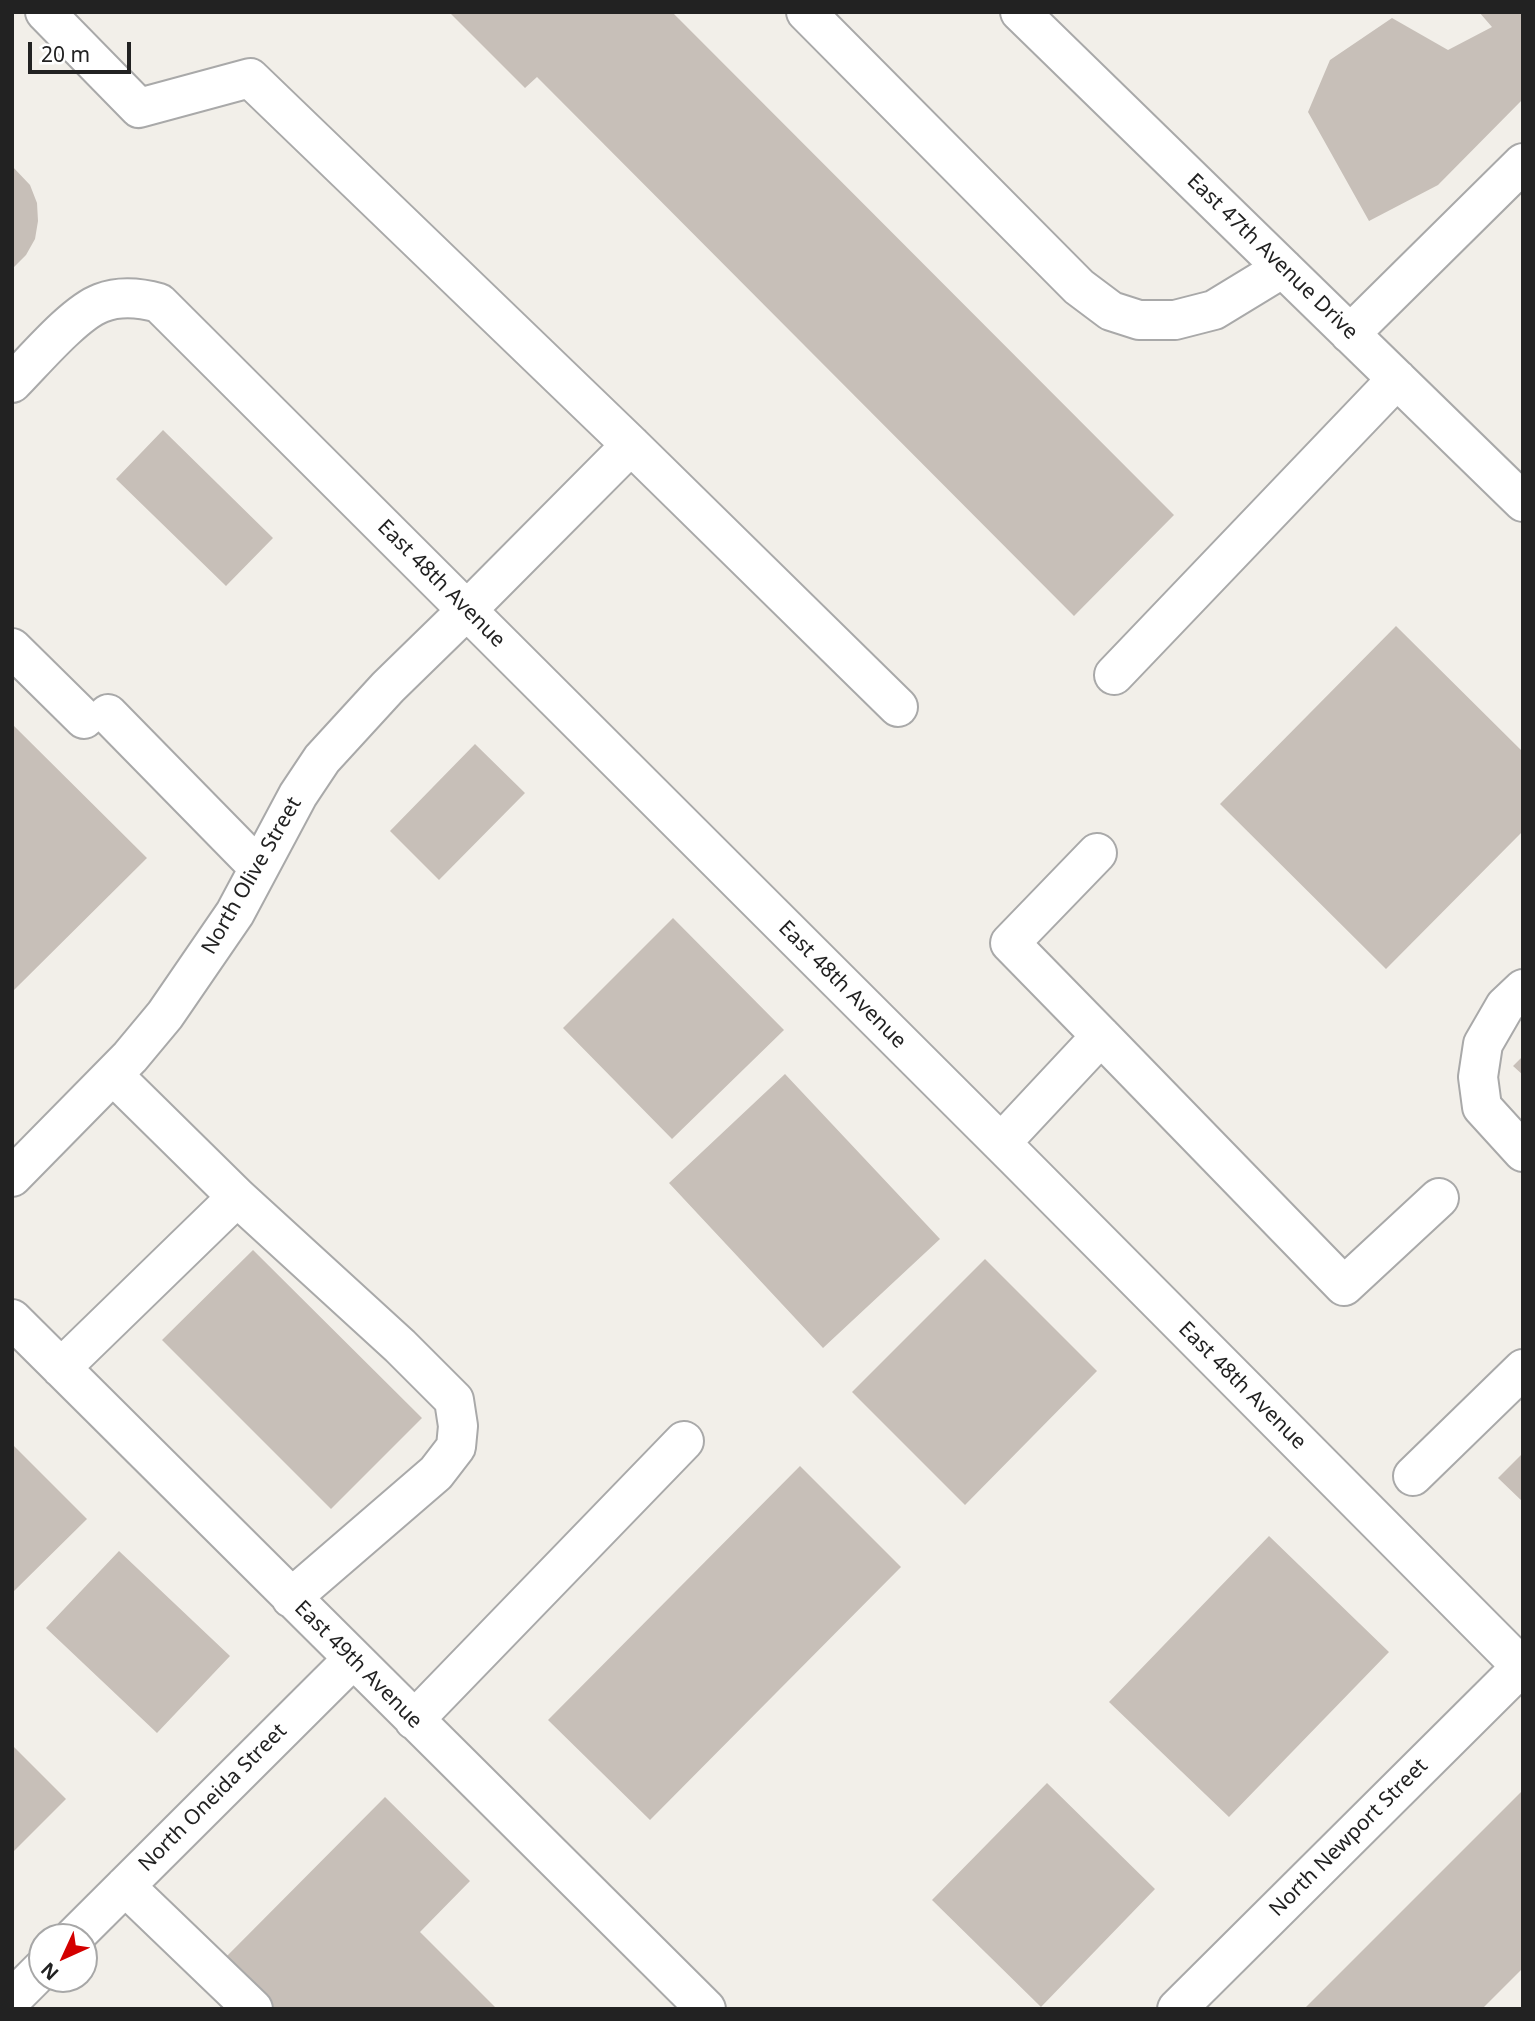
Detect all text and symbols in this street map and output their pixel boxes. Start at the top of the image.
scale bar [32,28,135,72]
text: 20 m [41,40,90,68]
street label: East 47th Avenue Drive [1181,169,1363,345]
street label: East 48th Avenue [372,515,510,653]
street label: North Olive Street [197,793,307,959]
street label: East 48th Avenue [773,916,911,1054]
street label: East 48th Avenue [1173,1317,1311,1455]
street label: East 49th Avenue [289,1596,427,1734]
street label: North Oneida Street [134,1719,292,1877]
street label: North Newport Street [1265,1754,1433,1922]
north arrow [28,1923,98,1993]
text: N [35,1957,64,1986]

